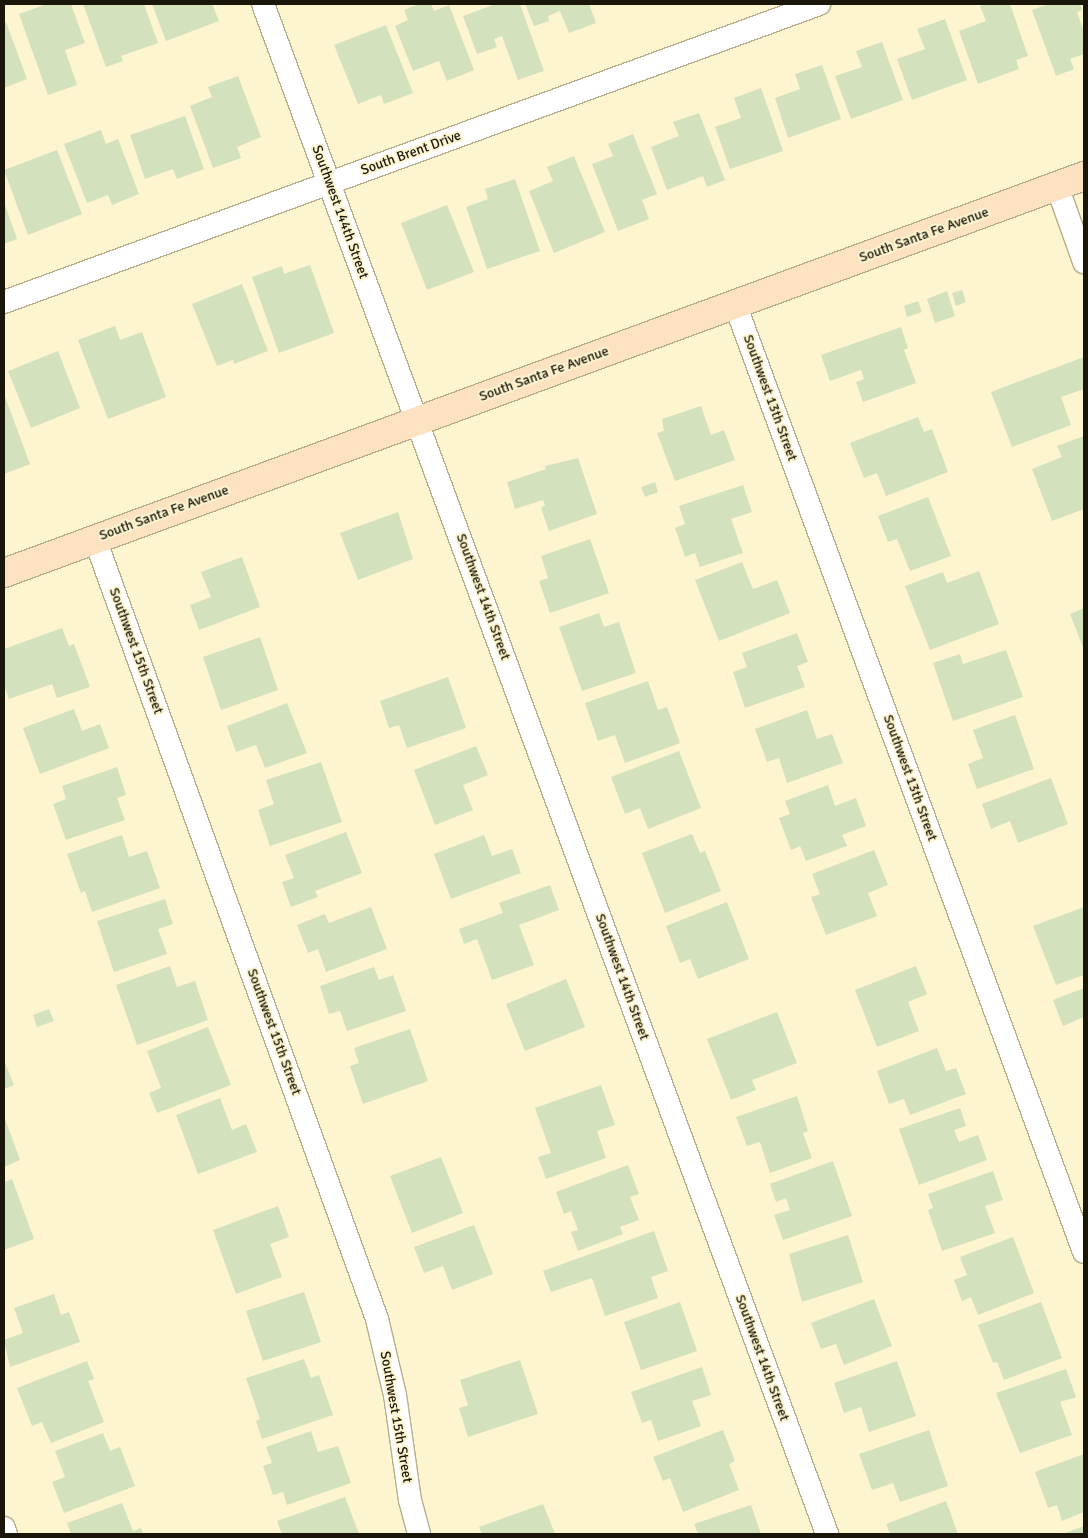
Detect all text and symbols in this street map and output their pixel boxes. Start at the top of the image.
street label: South Brent Drive [359,127,463,179]
street label: Southwest 144th Street [308,143,372,281]
street label: South Santa Fe Avenue [857,204,991,266]
street label: Southwest 13th Street [739,333,801,463]
street label: South Santa Fe Avenue [477,343,611,405]
street label: South Santa Fe Avenue [97,482,231,544]
street label: Southwest 14th Street [452,532,514,662]
street label: Southwest 15th Street [105,586,167,716]
street label: Southwest 13th Street [879,713,941,843]
street label: Southwest 14th Street [591,912,653,1042]
street label: Southwest 15th Street [243,967,305,1097]
street label: Southwest 14th Street [731,1293,793,1423]
street label: Southwest 15th Street [376,1350,416,1484]

